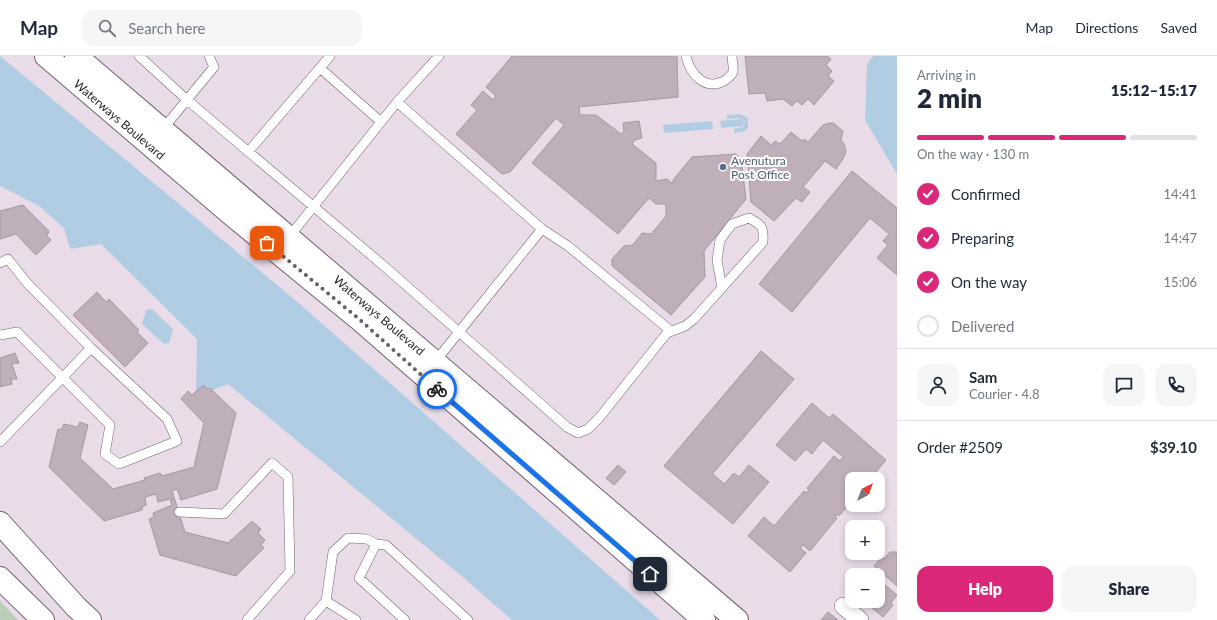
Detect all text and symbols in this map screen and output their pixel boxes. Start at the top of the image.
search box [82,10,362,46]
text: Map [20,16,58,39]
icon: search [96,17,118,39]
text: Search here [128,19,206,37]
text: Map [1026,19,1053,36]
text: Directions [1075,19,1138,36]
text: Saved [1160,19,1197,36]
text: Arriving in [917,67,976,83]
street label: Waterways Boulevard [71,76,168,162]
text: 15:12–15:17 [1111,81,1197,99]
text: 2 min [917,82,982,114]
text: On the way · 130 m [917,146,1029,162]
place label: Avenutura Post Office [731,153,789,182]
marker: Avenutura Post Office [718,162,728,172]
icon: check [917,183,939,205]
text: Confirmed [951,185,1020,203]
text: 14:41 [1164,186,1197,202]
pin [250,226,284,260]
icon: check [917,227,939,249]
text: Preparing [951,229,1014,247]
text: 14:47 [1164,230,1197,246]
icon: bag [256,232,278,254]
icon: check [917,271,939,293]
street label: Waterways Boulevard [331,272,428,358]
text: On the way [951,273,1027,291]
text: 15:06 [1164,274,1197,290]
text: Delivered [951,317,1014,335]
button: person [917,364,959,406]
button: chat [1103,364,1145,406]
button: phone [1155,364,1197,406]
text: Sam [969,368,997,386]
courier [417,369,457,409]
icon: bike [426,378,448,400]
text: Courier · 4.8 [969,386,1040,402]
text: Order #2509 [917,438,1003,456]
text: $39.10 [1150,438,1197,456]
north arrow [845,472,885,512]
map controls [845,472,885,608]
button: + [845,520,885,560]
pin [633,557,667,591]
icon: home [639,563,661,585]
button: Help [917,566,1053,612]
button: Share [1061,566,1197,612]
button: − [845,568,885,608]

